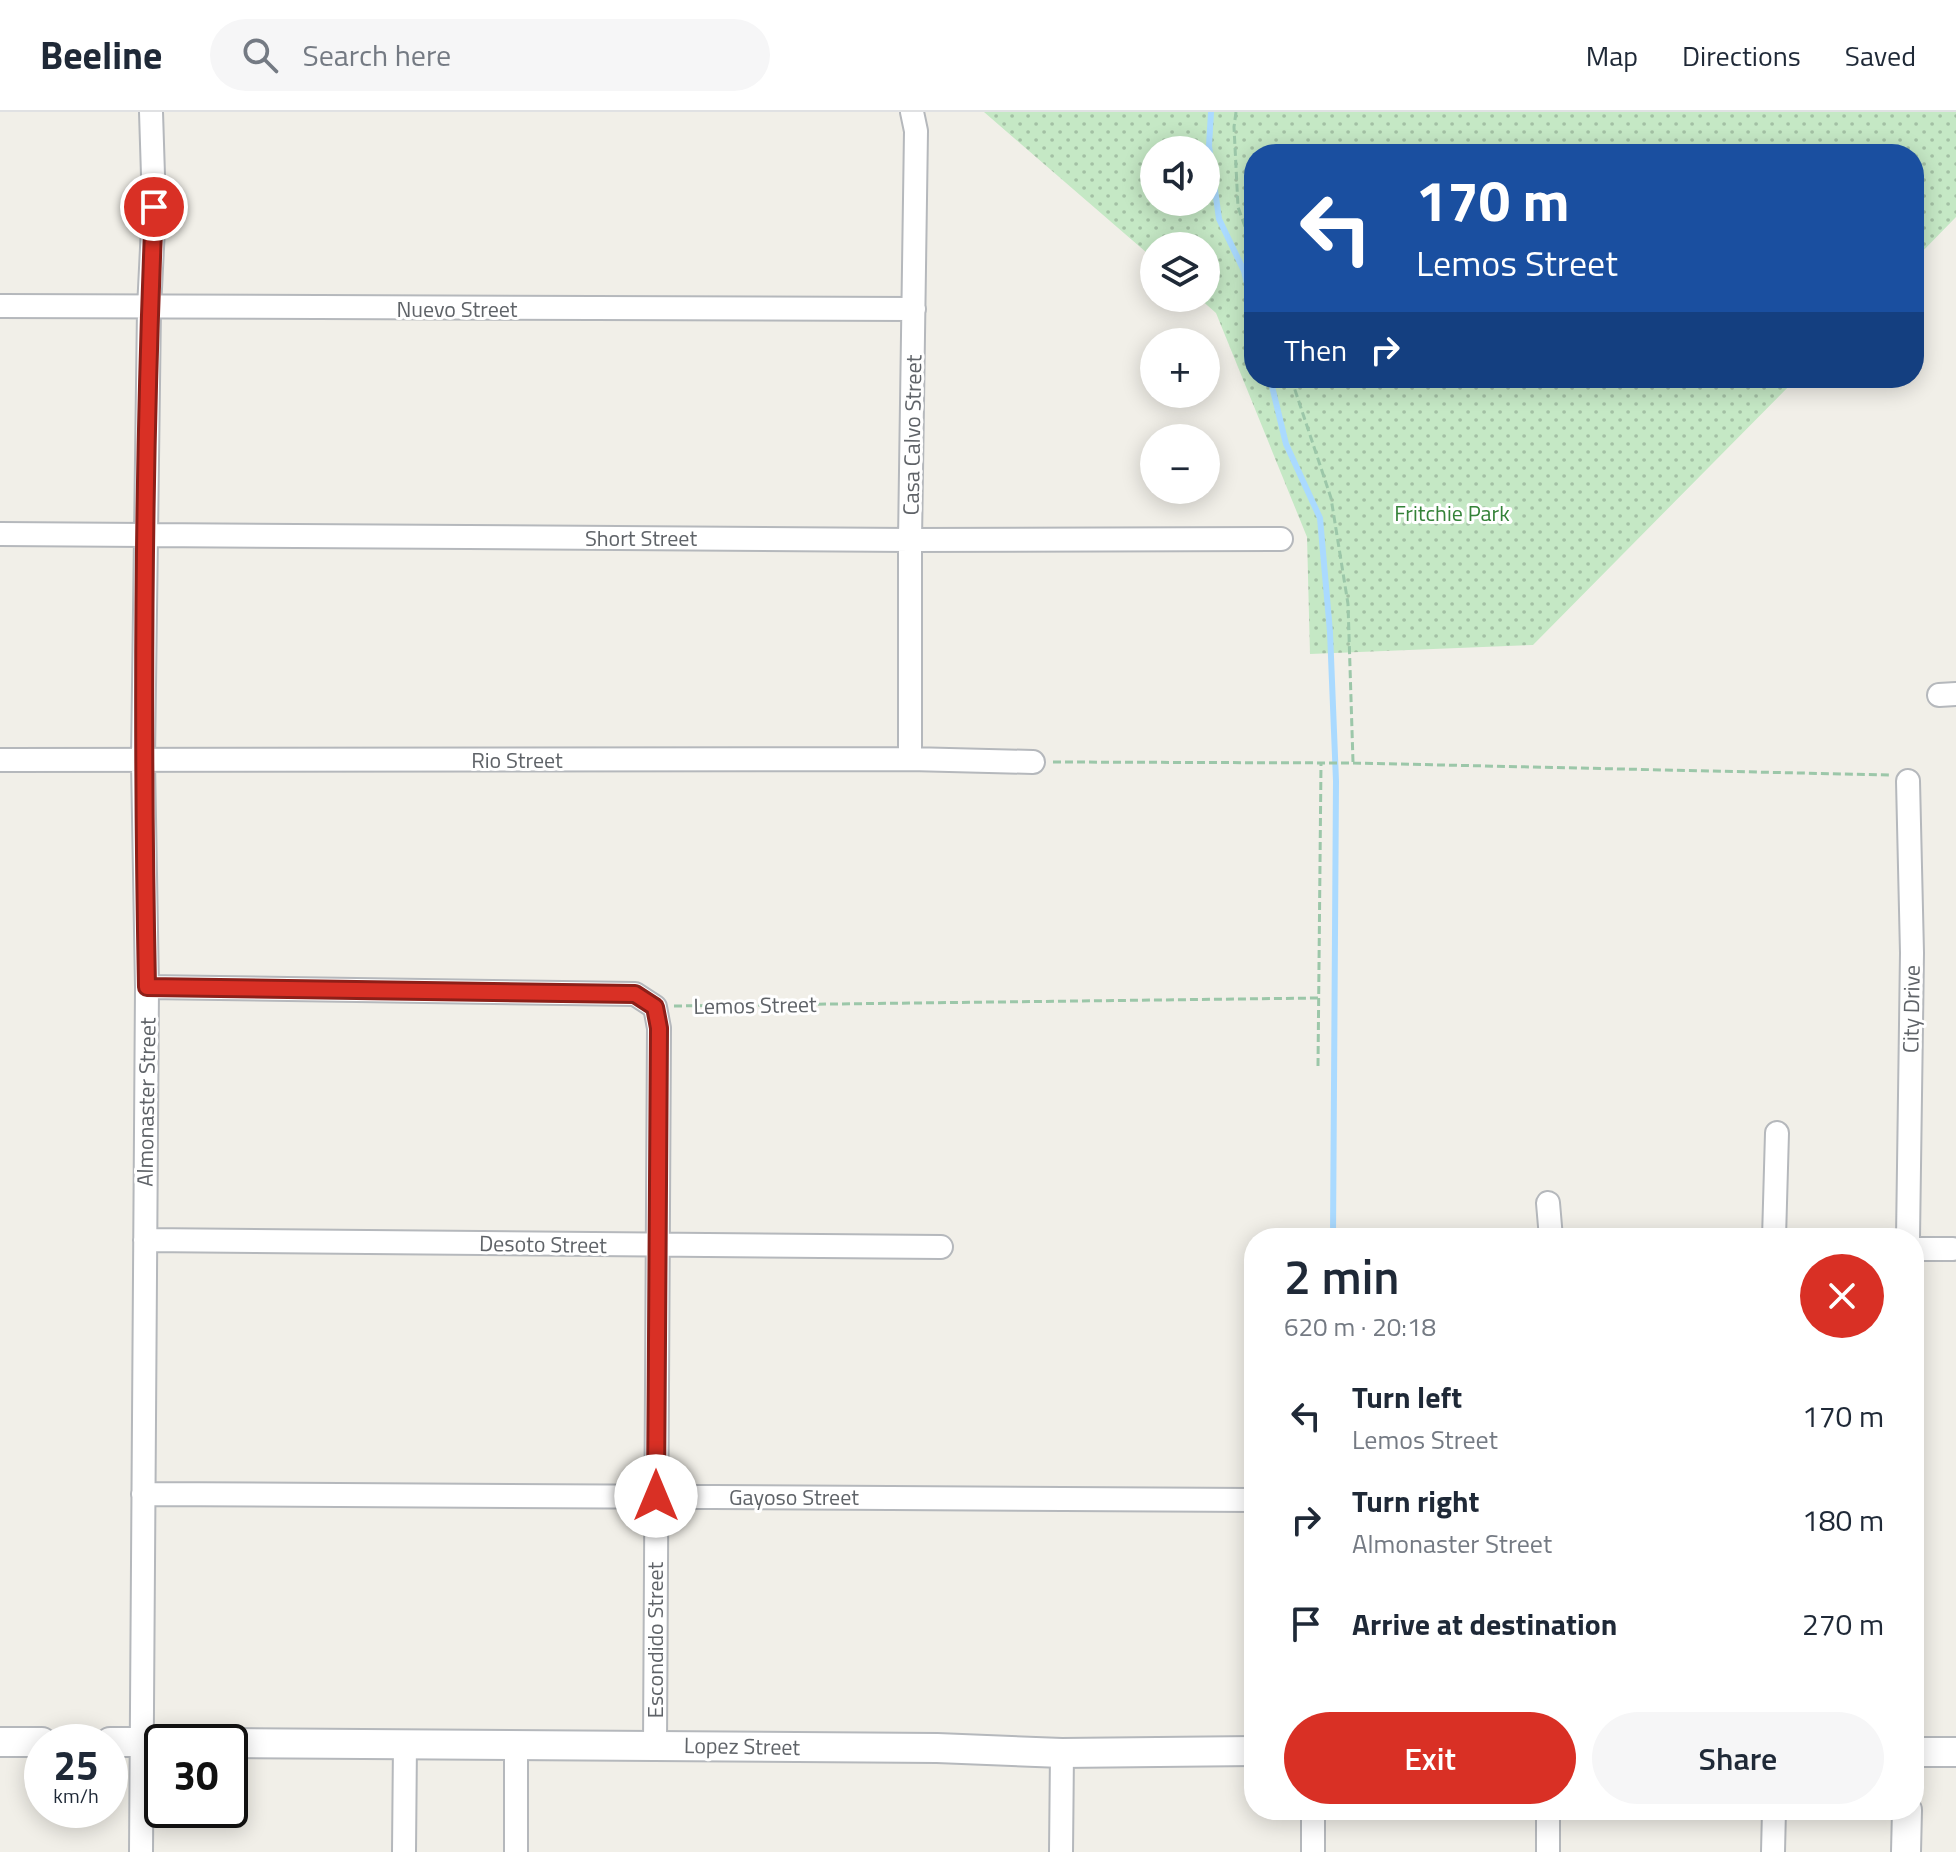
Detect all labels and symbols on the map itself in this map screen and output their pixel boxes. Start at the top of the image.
pin [120,173,188,241]
street label: Nuevo Street [396,292,518,326]
street label: Casa Calvo Street [894,354,930,516]
park label: Fritchie Park [1394,496,1510,530]
street label: Short Street [585,521,697,555]
street label: Rio Street [471,743,563,777]
street label: City Drive [1893,965,1929,1053]
street label: Lemos Street [693,987,817,1023]
street label: Almonaster Street [128,1017,164,1187]
street label: Desoto Street [479,1226,608,1262]
position arrow [614,1454,698,1538]
street label: Gayoso Street [729,1480,859,1514]
street label: Escondido Street [638,1561,672,1718]
speed limit sign: 30 [144,1724,248,1828]
street label: Lopez Street [684,1728,801,1764]

